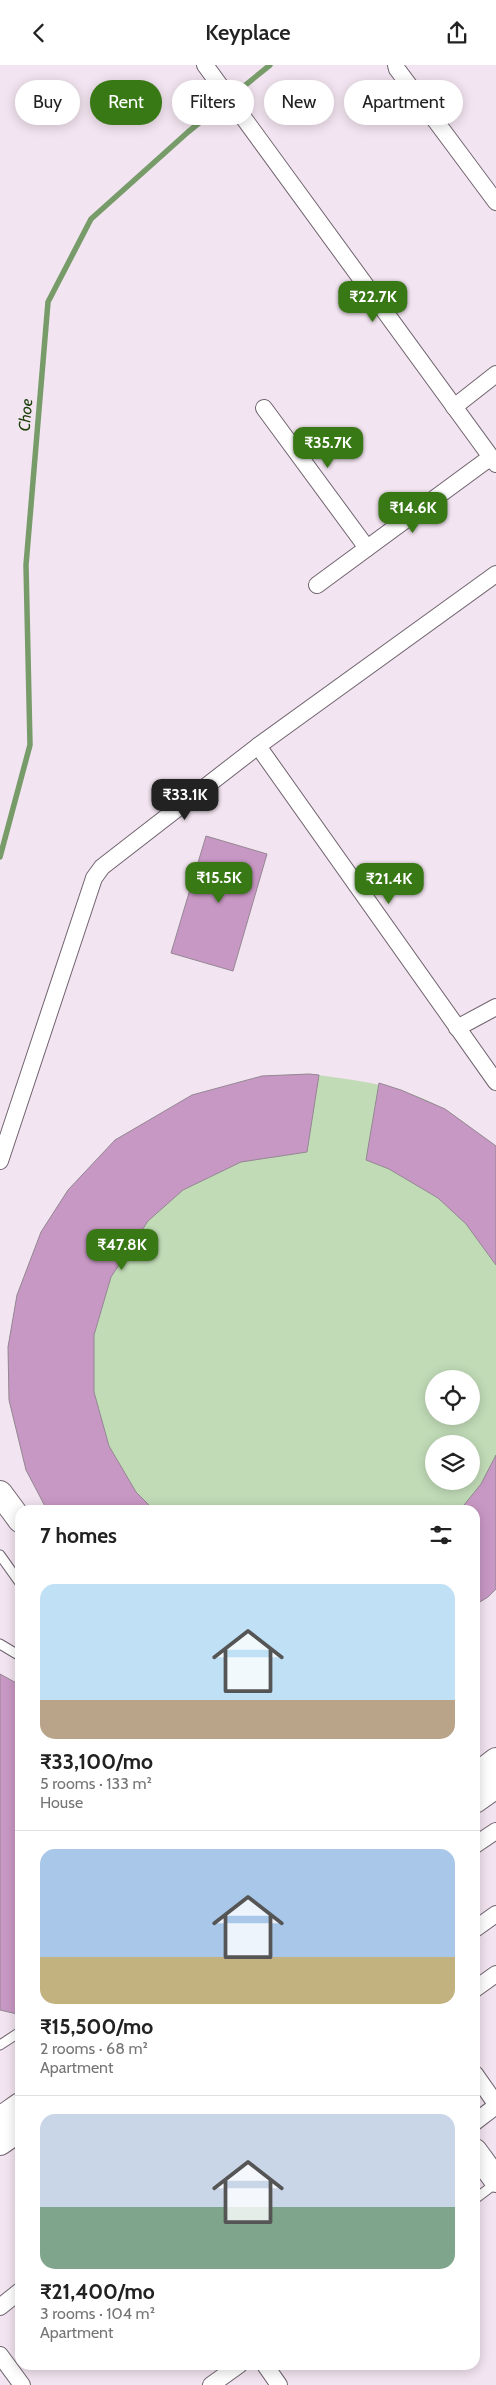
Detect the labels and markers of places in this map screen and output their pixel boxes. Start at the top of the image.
pin: ₹22.7K [332,281,414,323]
pin: ₹35.7K [287,427,369,469]
pin: ₹14.6K [372,491,454,534]
pin: ₹33.1K [144,779,226,821]
pin: ₹15.5K [178,861,260,904]
pin: ₹21.4K [348,863,430,905]
pin: ₹47.8K [81,1229,163,1271]

